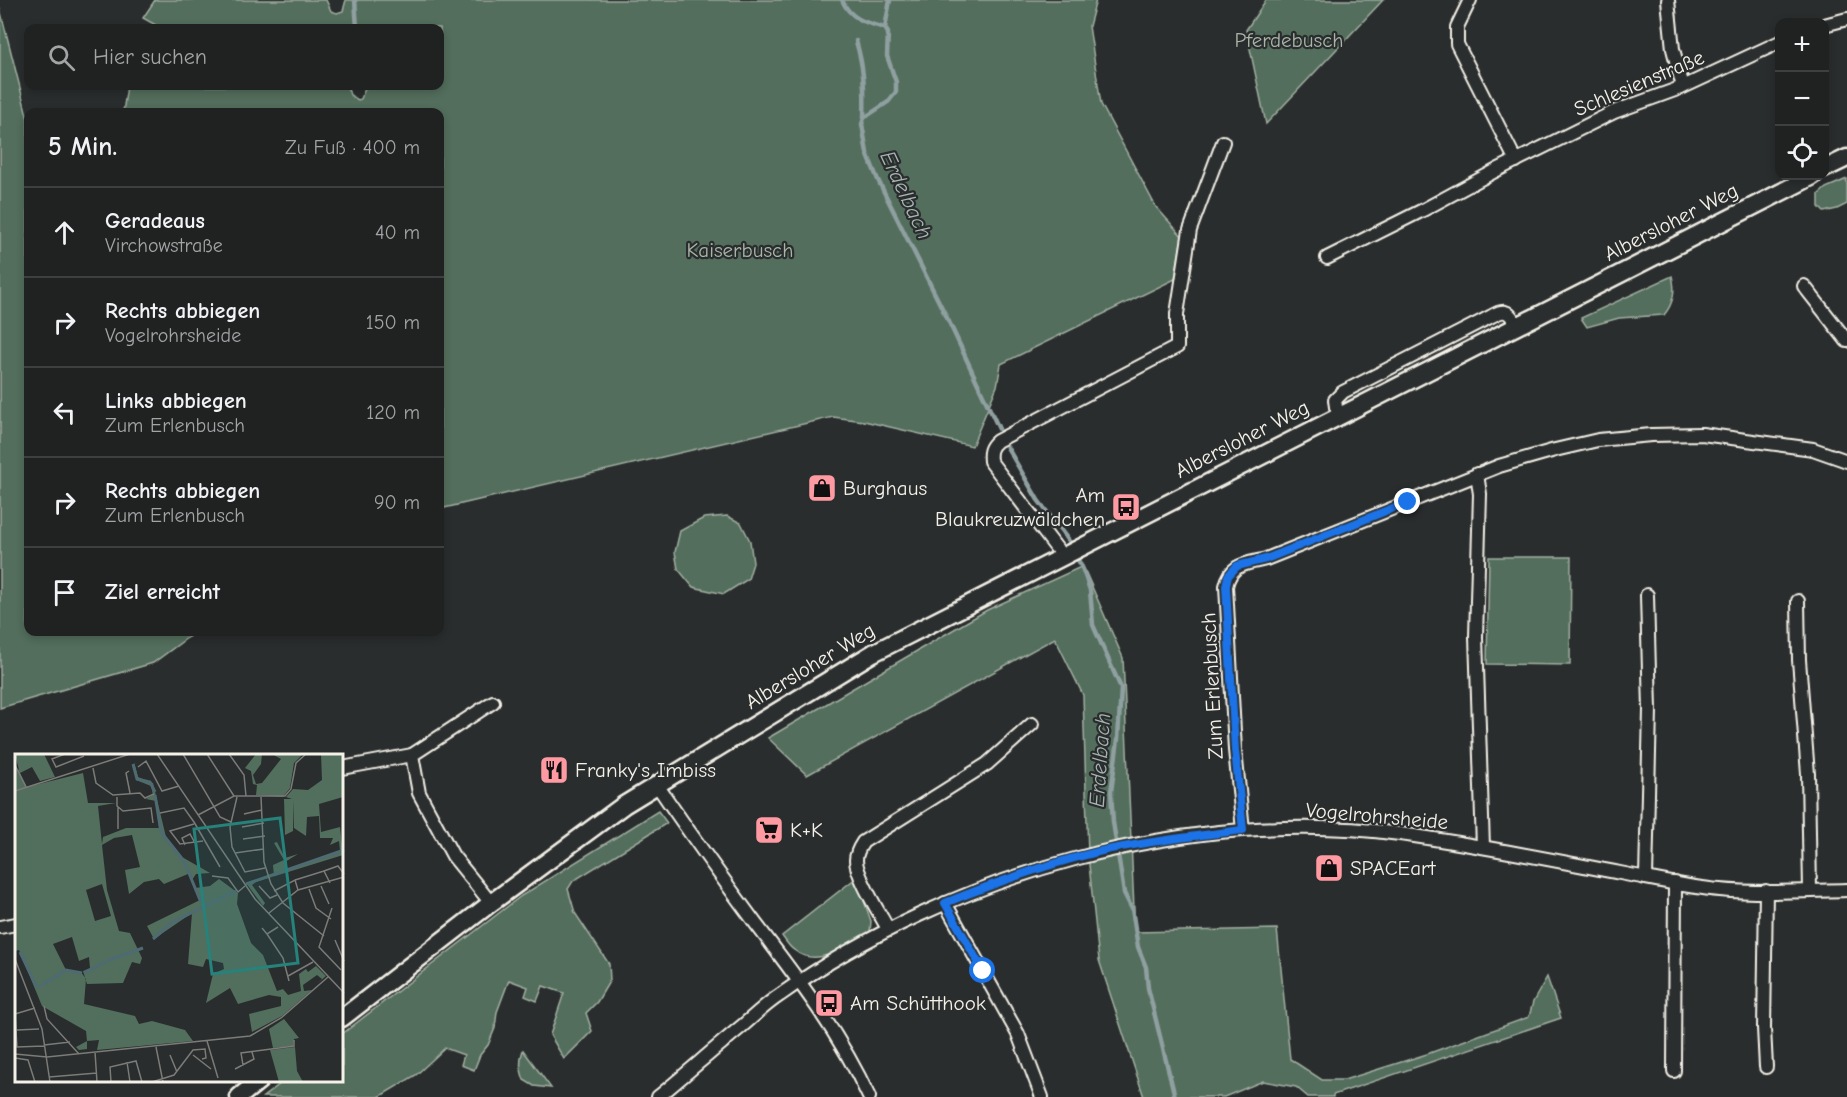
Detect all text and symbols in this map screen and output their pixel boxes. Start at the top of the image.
map controls [1775,18,1829,180]
button: + [1775,18,1829,72]
search box [24,24,444,90]
park label: Pferdebusch [1234,28,1344,52]
icon: search [45,41,78,74]
text: Hier suchen [93,44,207,70]
street label: Schlesienstraße [1570,45,1708,121]
button: − [1775,72,1829,126]
button: locate [1775,126,1829,180]
text: 5 Min. [48,132,117,162]
text: Zu Fuß · 400 m [285,136,420,159]
water label: Erdelbach [874,147,938,243]
street label: Albersloher Weg [1600,178,1742,266]
text: Geradeaus [105,208,205,234]
icon: ahead [48,216,81,249]
text: 40 m [375,221,420,244]
text: Virchowstraße [105,234,223,257]
park label: Kaiserbusch [687,238,793,262]
text: Rechts abbiegen [105,298,260,324]
icon: right [48,306,81,339]
text: 150 m [366,311,420,334]
text: Vogelrohrsheide [105,324,241,347]
text: Links abbiegen [105,388,247,414]
street label: Albersloher Weg [1171,395,1313,483]
icon: left [48,396,81,429]
text: 120 m [366,401,420,424]
text: Zum Erlenbusch [105,414,245,437]
shop icon: Burghaus [806,472,838,504]
place label: Burghaus [843,476,927,500]
text: Rechts abbiegen [105,478,260,504]
place label: Am Blaukreuzwäldchen [935,483,1105,531]
icon: right [48,486,81,519]
route end [1394,488,1420,514]
text: 90 m [374,491,420,514]
bus stop icon: Am Blaukreuzwäldchen [1110,491,1142,523]
text: Zum Erlenbusch [105,504,245,527]
icon: arrive [48,576,81,609]
text: Ziel erreicht [105,579,220,605]
street label: Zum Erlenbusch [1196,612,1228,760]
street label: Albersloher Weg [741,618,879,714]
water label: Erdelbach [1084,712,1116,808]
inset map [15,754,344,1082]
restaurant icon: Franky's Imbiss [538,754,570,786]
place label: Franky's Imbiss [575,758,716,782]
street label: Vogelrohrsheide [1305,798,1449,834]
supermarket icon: K+K [753,814,785,846]
place label: K+K [790,818,823,842]
shop icon: SPACEart [1313,852,1345,884]
place label: SPACEart [1350,856,1436,880]
route start [969,957,995,983]
bus stop icon: Am Schütthook [813,987,845,1019]
place label: Am Schütthook [850,991,986,1015]

